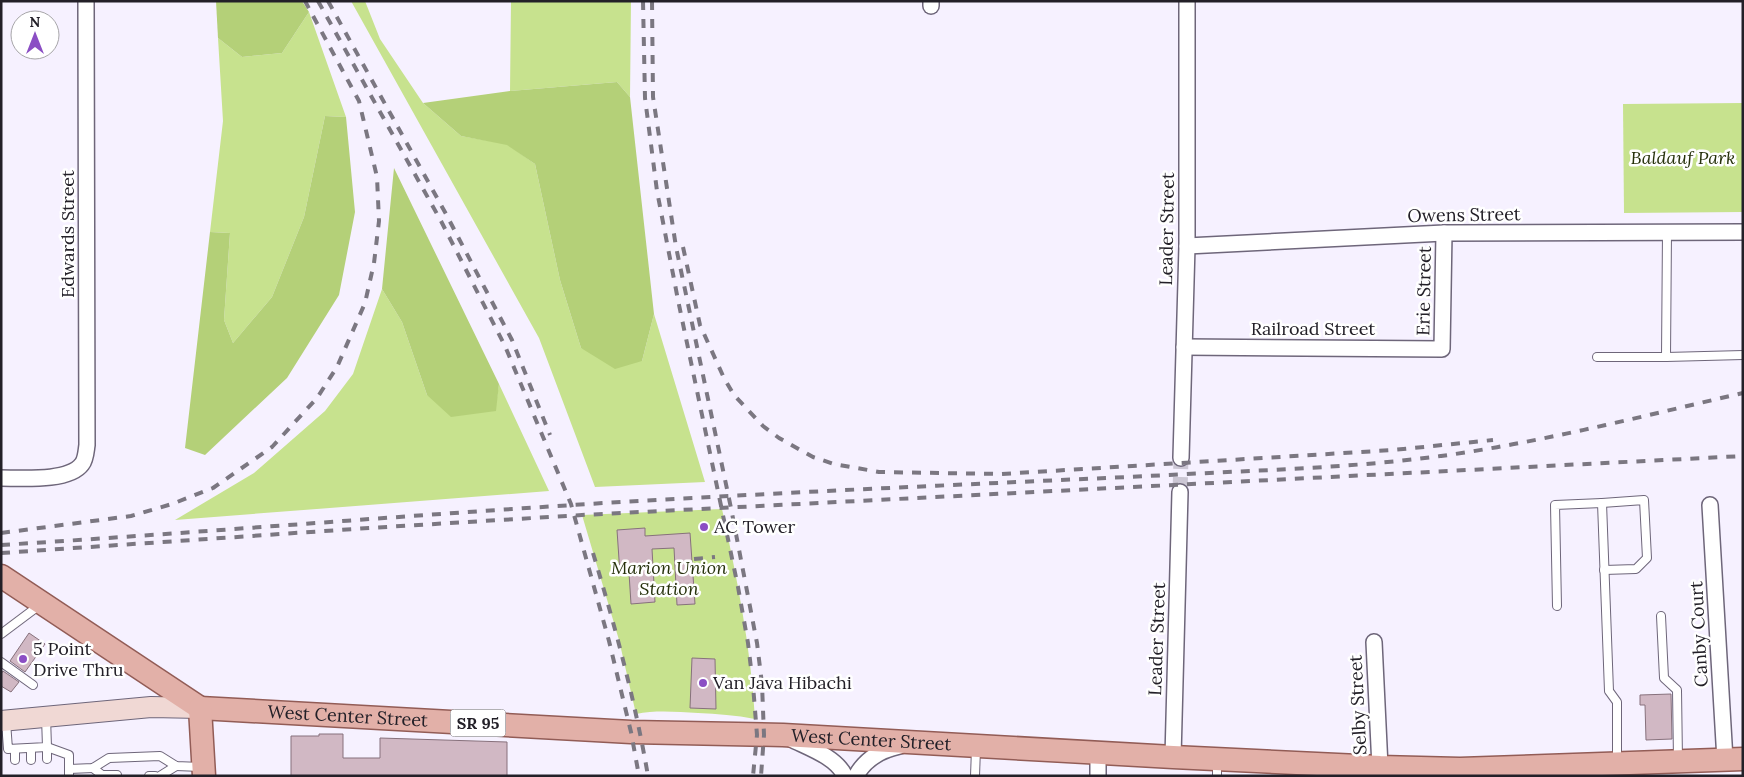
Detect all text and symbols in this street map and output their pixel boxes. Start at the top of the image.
north arrow [10,10,60,60]
text: N [30,13,41,31]
park label: Baldauf Park [1631,146,1735,169]
street label: Edwards Street [56,170,79,298]
street label: Leader Street [1154,172,1179,286]
street label: Owens Street [1407,202,1521,227]
street label: Erie Street [1411,246,1436,336]
street label: Railroad Street [1251,317,1375,340]
place label: AC Tower [713,515,795,538]
marker: AC Tower [698,521,710,533]
park label: Marion Union Station [611,556,727,600]
street label: Canby Court [1684,580,1713,688]
street label: Leader Street [1143,582,1170,696]
place label: 5 Point Drive Thru [33,637,124,681]
marker: 5 Point Drive Thru [17,653,29,665]
street label: Selby Street [1343,654,1372,756]
place label: Van Java Hibachi [712,671,852,694]
marker: Van Java Hibachi [697,677,709,689]
street label: West Center Street [267,700,429,732]
road number: SR 95 [450,710,506,736]
street label: West Center Street [790,723,952,755]

